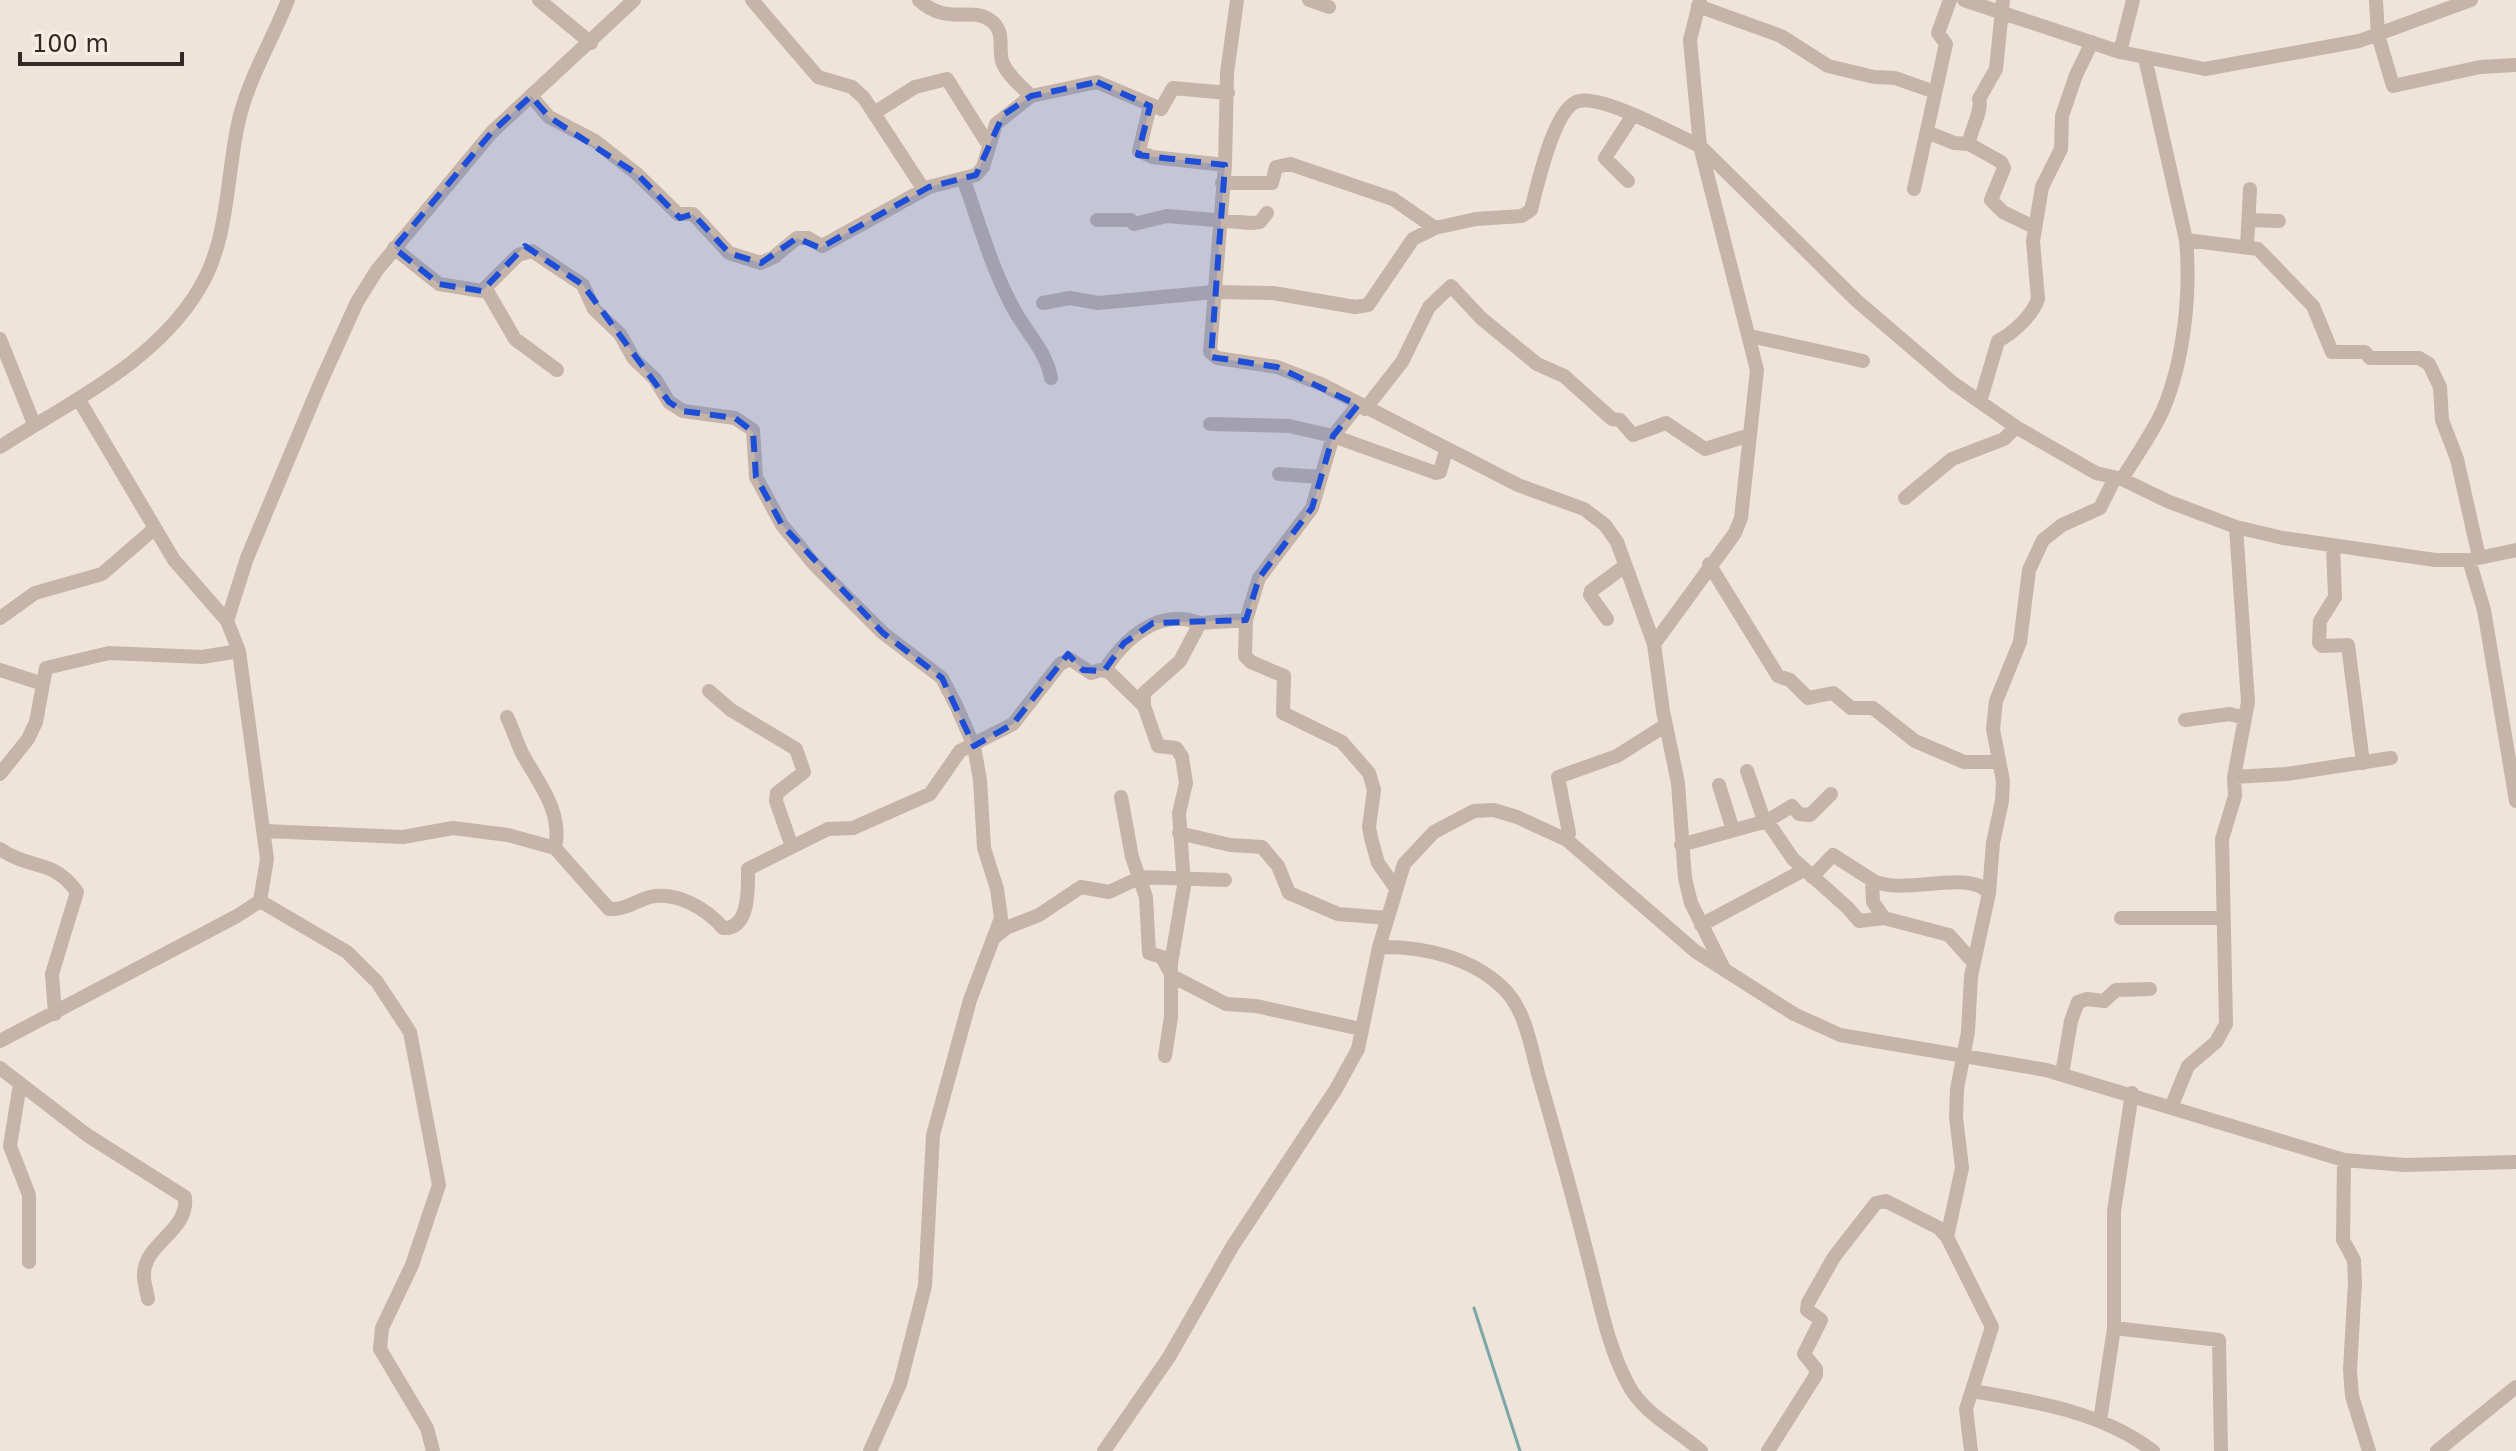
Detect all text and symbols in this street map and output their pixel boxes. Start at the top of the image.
scale bar [20,16,182,66]
text: 100 m [32,30,109,58]

